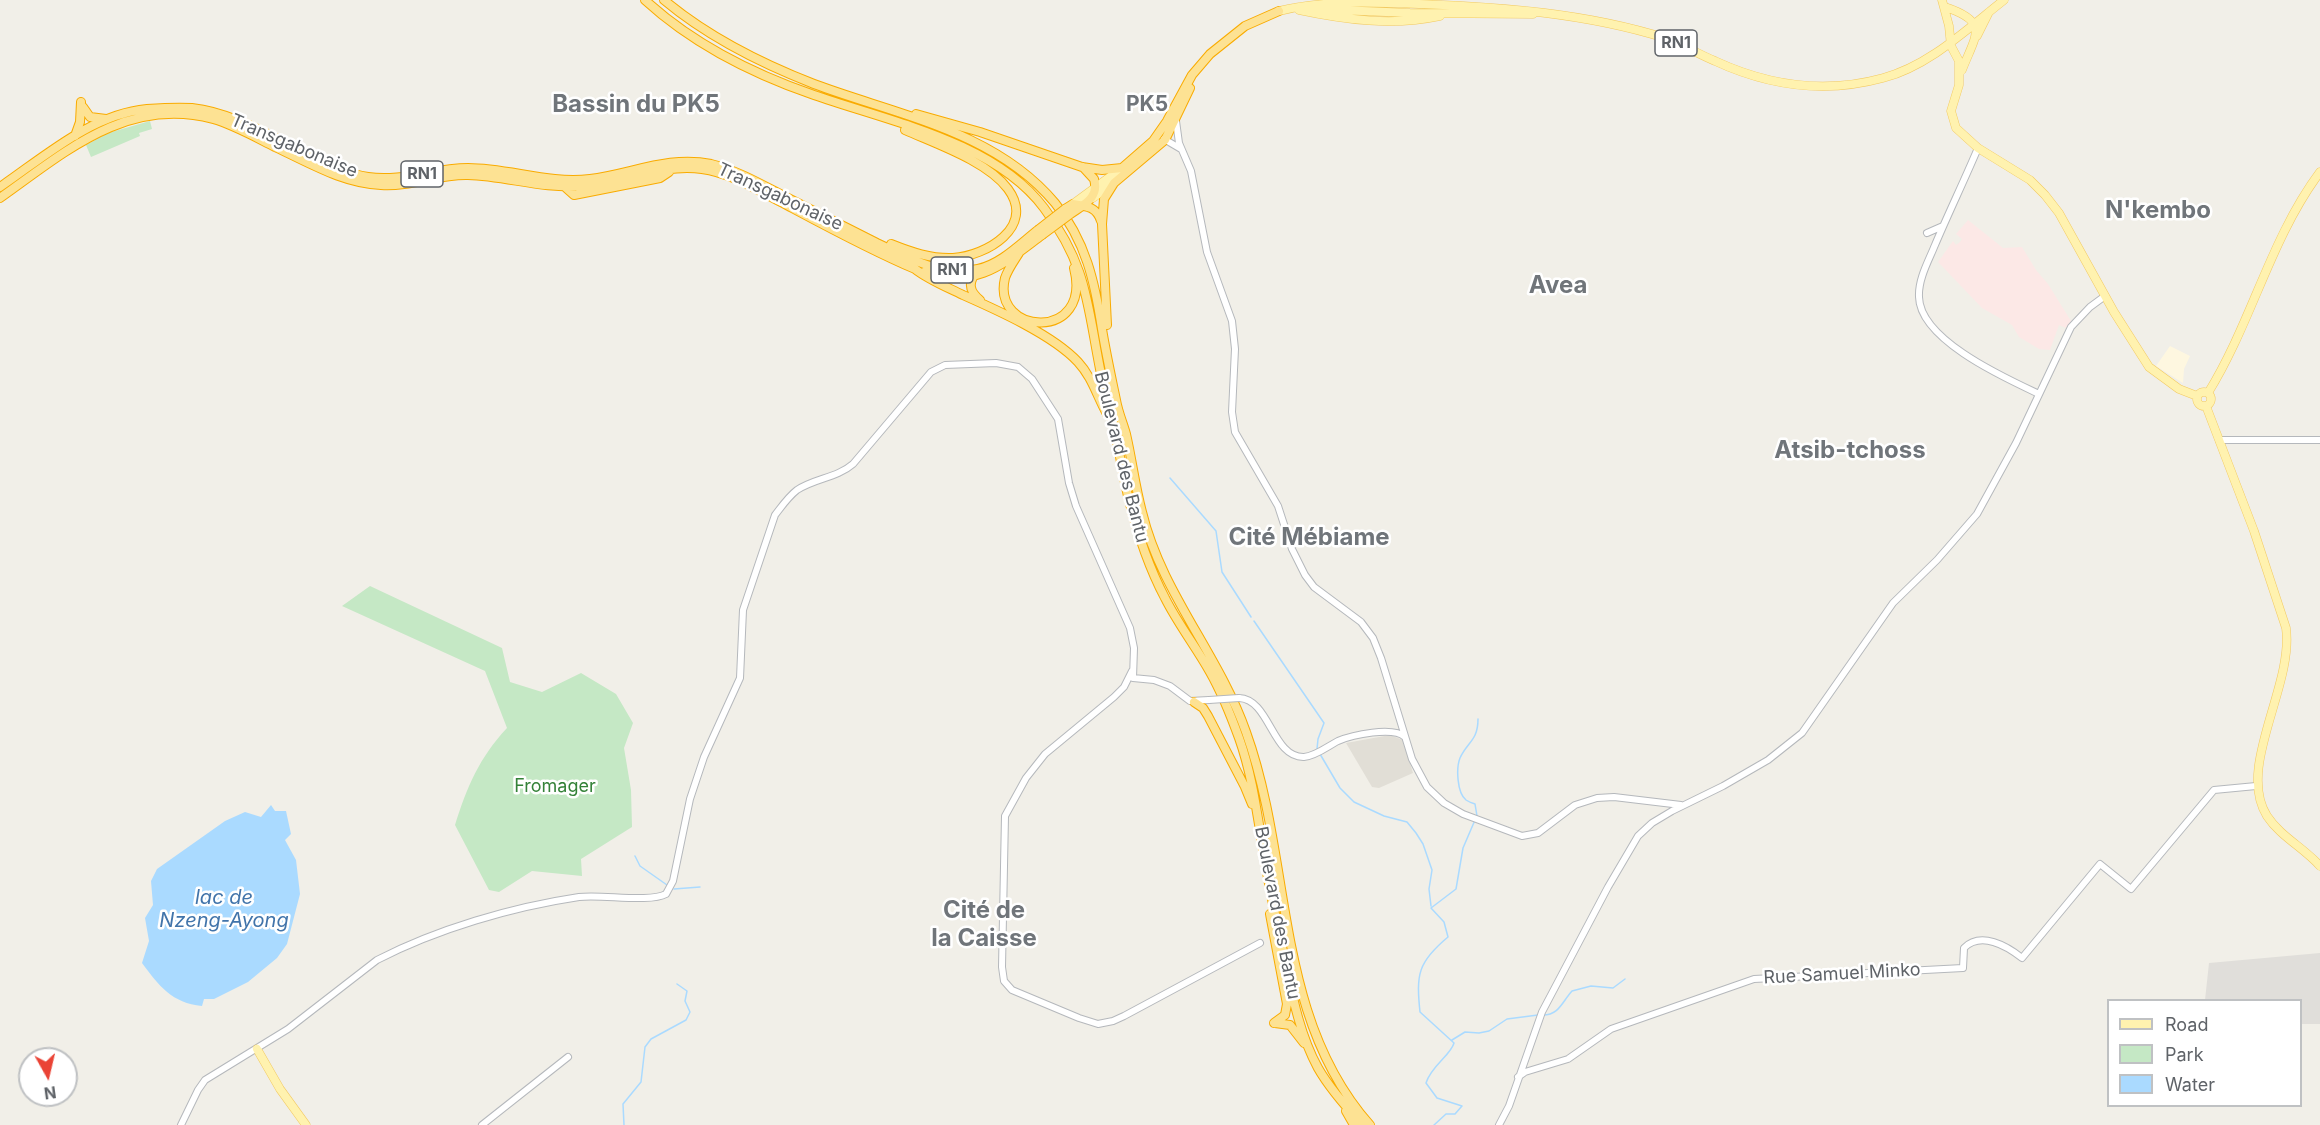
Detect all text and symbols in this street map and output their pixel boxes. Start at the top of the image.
road number: RN1 [1655,30,1697,56]
district label: Bassin du PK5 [552,91,720,119]
district label: PK5 [1126,92,1168,118]
street label: Transgabonaise [227,110,361,182]
street label: Transgabonaise [714,159,846,235]
road number: RN1 [401,161,443,187]
district label: N'kembo [2105,197,2211,225]
road number: RN1 [931,257,973,283]
district label: Avea [1529,272,1587,300]
street label: Boulevard des Bantu [1089,369,1153,545]
district label: Atsib-tchoss [1774,437,1926,465]
district label: Cité Mébiame [1228,524,1390,552]
park label: Fromager [514,776,596,798]
street label: Boulevard des Bantu [1250,825,1304,1001]
water label: lac de Nzeng-Ayong [159,886,289,933]
district label: Cité de la Caisse [931,897,1037,953]
street label: Rue Samuel Minko [1763,959,1921,989]
legend [2107,999,2302,1107]
text: Road [2165,1014,2208,1035]
text: Park [2165,1044,2204,1065]
north arrow [18,1047,78,1107]
text: Water [2165,1074,2215,1095]
text: N [43,1082,58,1104]

